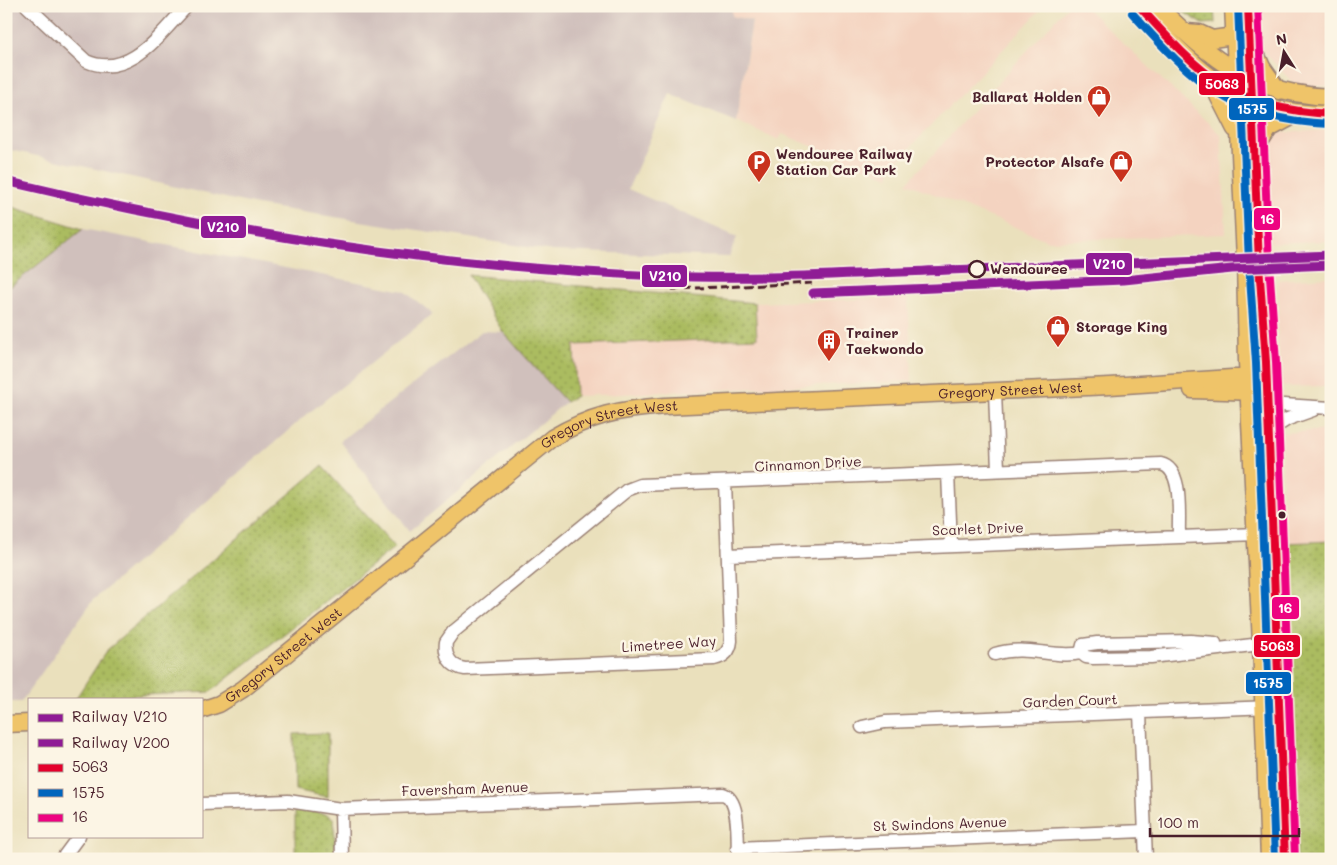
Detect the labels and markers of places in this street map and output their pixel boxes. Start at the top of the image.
shop icon: Ballarat Holden [1086,84,1112,118]
place label: Ballarat Holden [972,87,1082,106]
place label: Wendouree Railway Station Car Park [776,144,913,179]
parking icon: Wendouree Railway Station Car Park [746,149,772,183]
shop icon: Protector Alsafe [1108,149,1134,183]
place label: Protector Alsafe [985,152,1104,171]
place label: Wendouree [990,259,1068,278]
marker: Wendouree [968,260,986,278]
shop icon: Storage King [1045,314,1071,348]
place label: Storage King [1076,317,1167,336]
place label: Trainer Taekwondo [846,323,924,358]
building icon: Trainer Taekwondo [816,328,842,362]
unlabelled marker [1277,510,1287,520]

